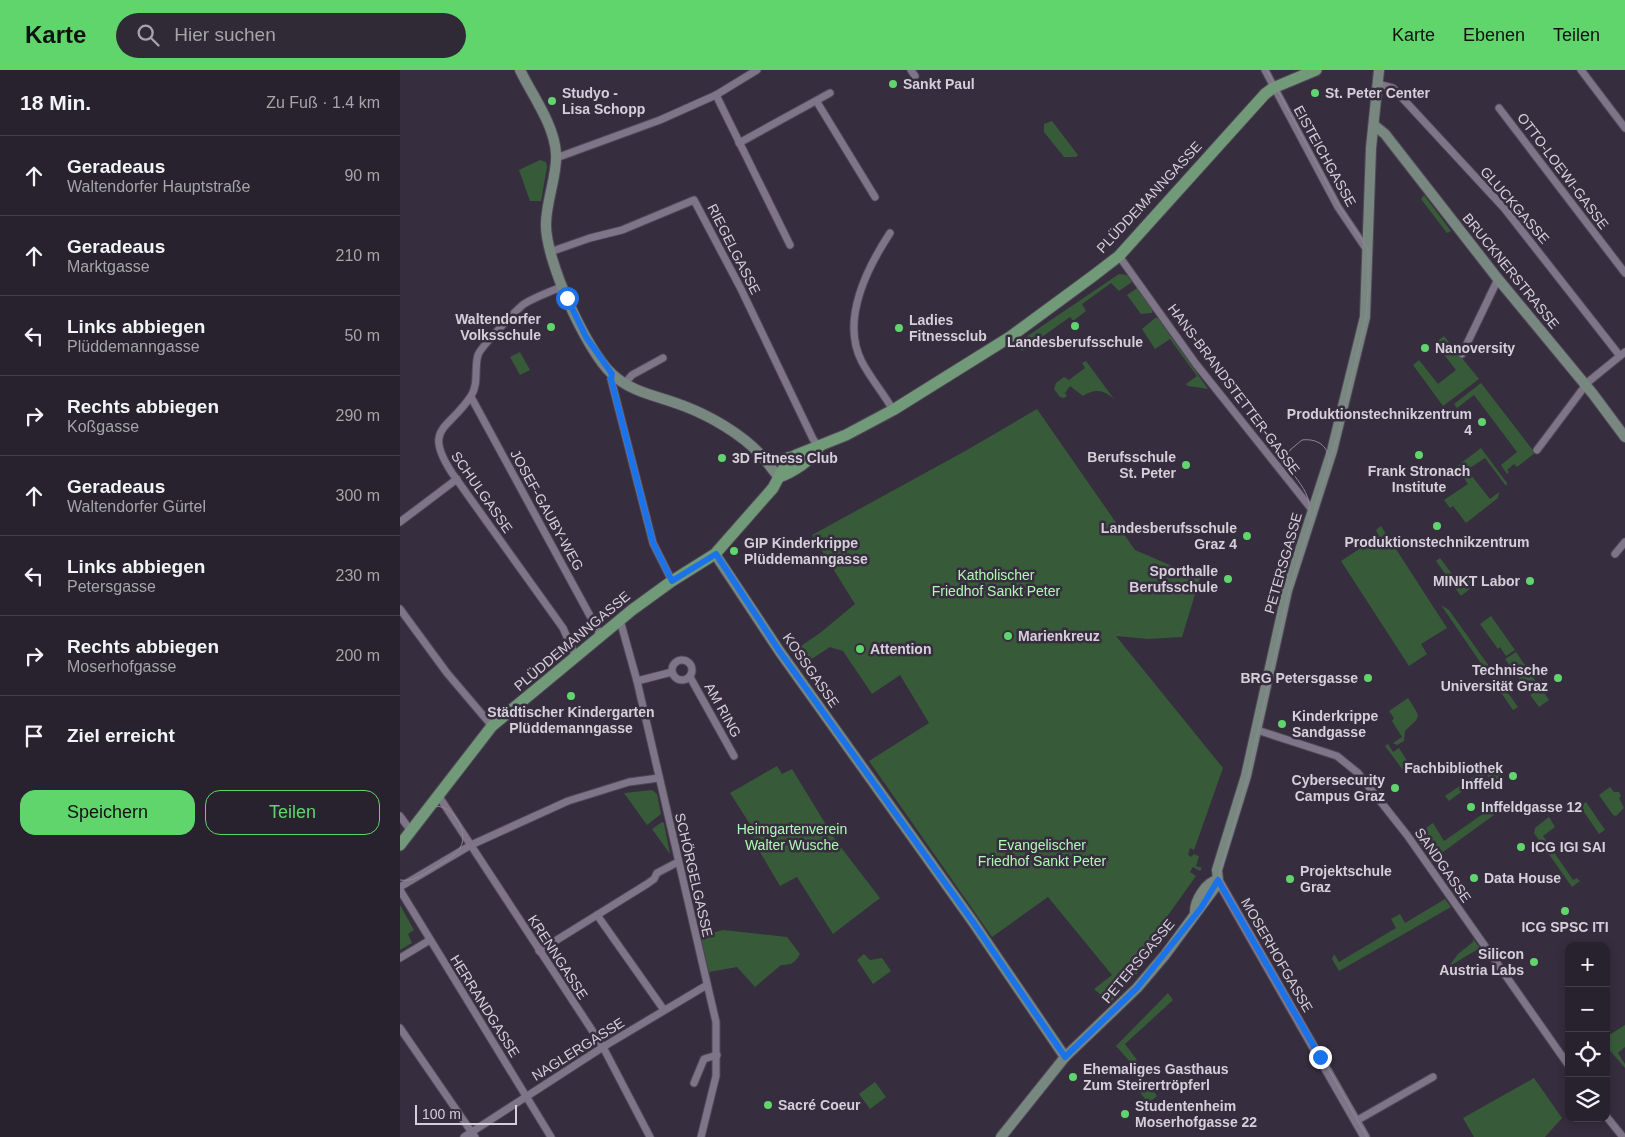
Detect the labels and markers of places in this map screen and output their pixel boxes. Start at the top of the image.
place label: Sankt Paul [903,76,975,92]
marker: Sankt Paul [887,78,899,90]
place label: Studyo - Lisa Schopp [562,85,645,117]
place label: St. Peter Center [1325,85,1431,101]
marker: St. Peter Center [1309,87,1321,99]
marker: Studyo - Lisa Schopp [546,95,558,107]
place label: Waltendorfer Volksschule [455,311,542,343]
place label: Ladies Fitnessclub [909,312,987,344]
marker: Landesberufsschule [1069,320,1081,332]
marker: Waltendorfer Volksschule [545,321,557,333]
marker: Ladies Fitnessclub [893,322,905,334]
place label: Landesberufsschule [1007,334,1143,350]
place label: Nanoversity [1435,340,1515,356]
marker: Nanoversity [1419,342,1431,354]
place label: Produktionstechnikzentrum 4 [1287,406,1472,438]
marker: Produktionstechnikzentrum 4 [1476,416,1488,428]
place label: Berufsschule St. Peter [1087,449,1177,481]
marker: Frank Stronach Institute [1413,449,1425,461]
place label: 3D Fitness Club [732,450,838,466]
marker: 3D Fitness Club [716,452,728,464]
marker: Berufsschule St. Peter [1180,459,1192,471]
place label: Frank Stronach Institute [1368,463,1470,495]
place label: Landesberufsschule Graz 4 [1101,520,1237,552]
marker: Produktionstechnikzentrum [1431,520,1443,532]
marker: Landesberufsschule Graz 4 [1241,530,1253,542]
place label: Produktionstechnikzentrum [1344,534,1530,550]
place label: GIP Kinderkrippe Plüddemanngasse [744,535,868,567]
marker: GIP Kinderkrippe Plüddemanngasse [728,545,740,557]
place label: Sporthalle Berufsschule [1129,563,1218,595]
marker: Sporthalle Berufsschule [1222,573,1234,585]
place label: MINKT Labor [1433,573,1521,589]
marker: MINKT Labor [1524,575,1536,587]
place label: Marienkreuz [1018,628,1100,644]
marker: Marienkreuz [1002,630,1014,642]
place label: Attention [870,641,931,657]
marker: Attention [854,643,866,655]
place label: Technische Universität Graz [1441,662,1548,694]
place label: BRG Petersgasse [1240,670,1358,686]
marker: BRG Petersgasse [1362,672,1374,684]
marker: Technische Universität Graz [1552,672,1564,684]
marker: Städtischer Kindergarten Plüddemanngasse [565,690,577,702]
place label: Städtischer Kindergarten Plüddemanngasse [487,704,655,736]
place label: Kinderkrippe Sandgasse [1292,708,1379,740]
marker: Kinderkrippe Sandgasse [1276,718,1288,730]
place label: Fachbibliothek Inffeld [1404,760,1503,792]
marker: Fachbibliothek Inffeld [1507,770,1519,782]
place label: Cybersecurity Campus Graz [1292,772,1385,804]
marker: Cybersecurity Campus Graz [1389,782,1401,794]
place label: Inffeldgasse 12 [1481,799,1582,815]
marker: Inffeldgasse 12 [1465,801,1477,813]
place label: ICG IGI SAI [1531,839,1606,855]
marker: ICG IGI SAI [1515,841,1527,853]
place label: Projektschule Graz [1300,863,1392,895]
place label: Data House [1484,870,1561,886]
marker: Data House [1468,872,1480,884]
marker: Projektschule Graz [1284,873,1296,885]
marker: ICG SPSC ITI [1559,905,1571,917]
place label: ICG SPSC ITI [1521,919,1609,935]
place label: Silicon Austria Labs [1439,946,1524,978]
marker: Silicon Austria Labs [1528,956,1540,968]
place label: Ehemaliges Gasthaus Zum Steirertröpferl [1083,1061,1229,1093]
marker: Ehemaliges Gasthaus Zum Steirertröpferl [1067,1071,1079,1083]
place label: Sacré Coeur [778,1097,861,1113]
place label: Studentenheim Moserhofgasse 22 [1135,1098,1257,1130]
marker: Sacré Coeur [762,1099,774,1111]
marker: Studentenheim Moserhofgasse 22 [1119,1108,1131,1120]

